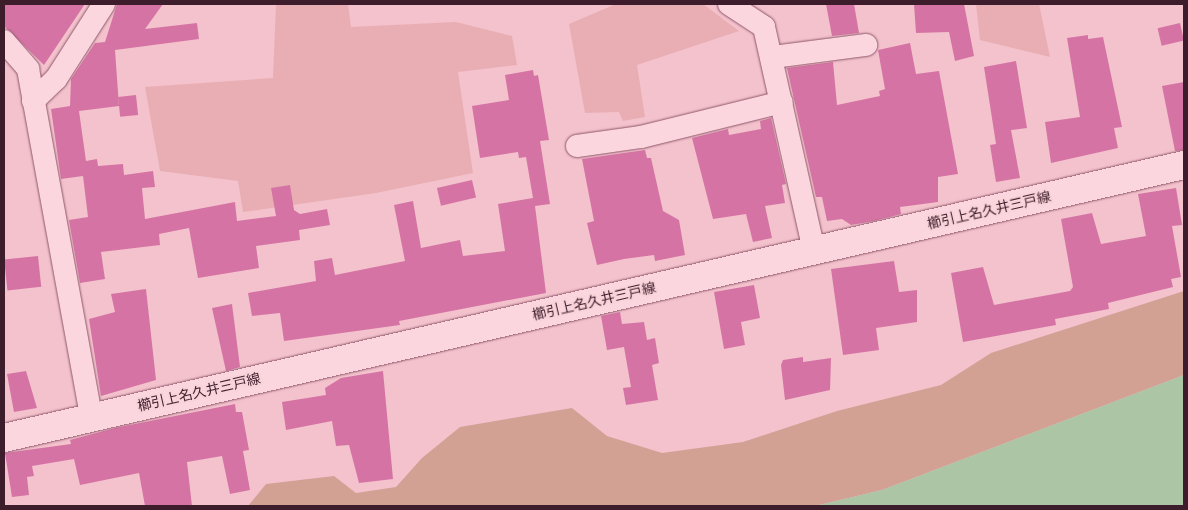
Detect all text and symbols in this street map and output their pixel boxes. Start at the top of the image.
street label: 櫛引上名久井三戸線 [926,188,1052,232]
street label: 櫛引上名久井三戸線 [531,279,657,323]
street label: 櫛引上名久井三戸線 [136,370,262,414]

